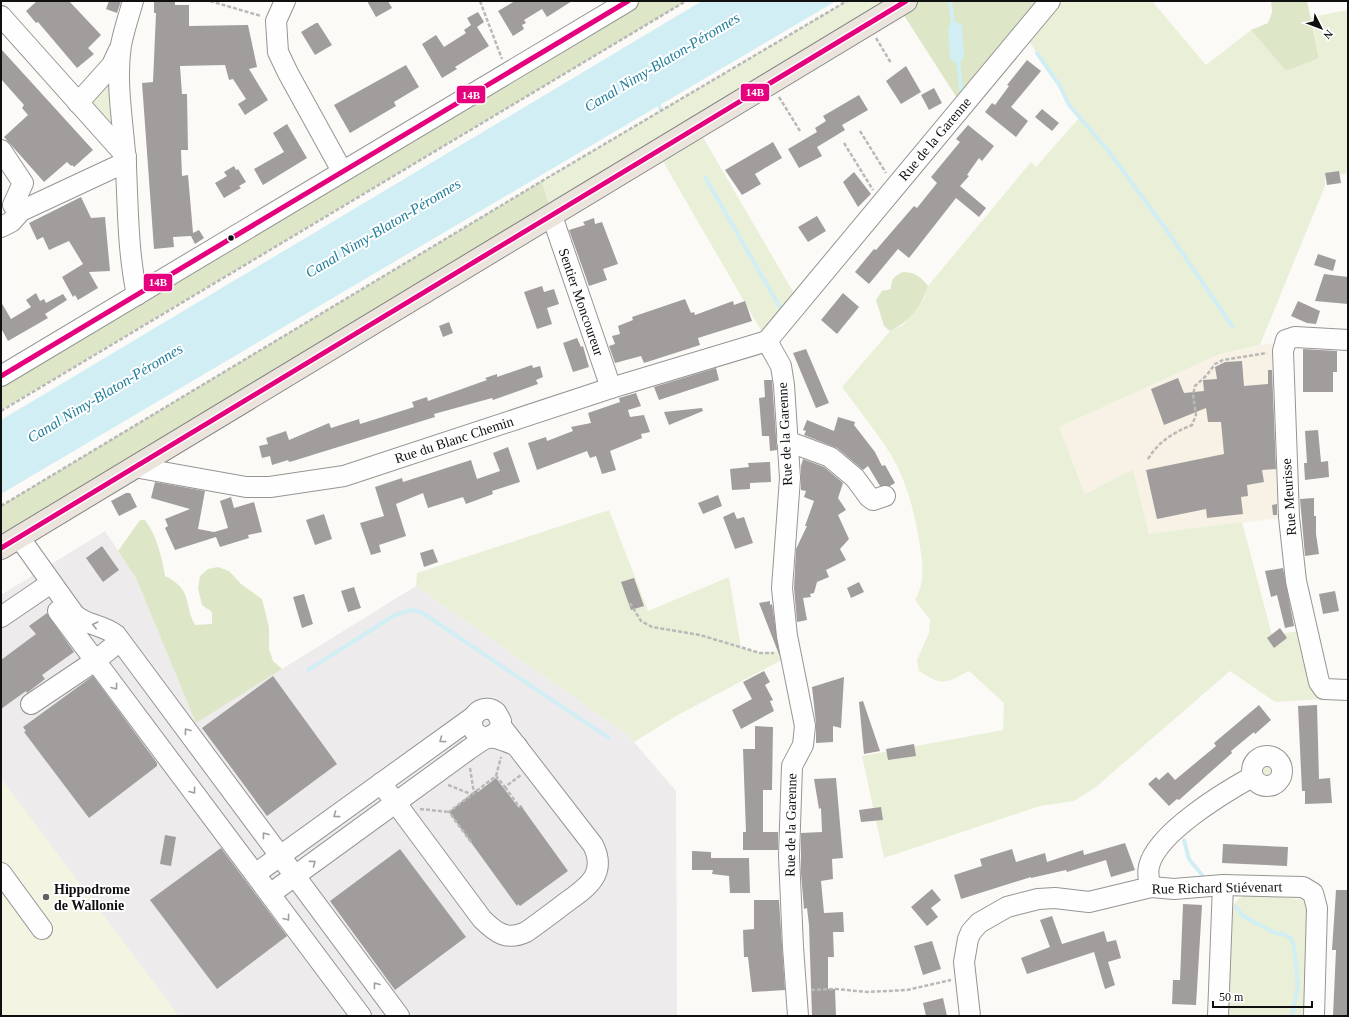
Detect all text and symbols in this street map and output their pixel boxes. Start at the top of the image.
north arrow [1301,8,1341,48]
water label: Canal Nimy-Blaton-Péronnes [582,9,743,115]
text: N [1321,28,1336,42]
line badge: 14B [740,83,770,102]
line badge: 14B [456,85,486,104]
text: 14B [746,86,765,98]
text: 14B [462,89,481,101]
street label: Rue de la Garenne [896,94,974,184]
water label: Canal Nimy-Blaton-Péronnes [303,175,464,281]
unlabelled marker [226,233,236,243]
street label: Sentier Moncoureur [556,246,606,358]
line badge: 14B [143,273,173,292]
text: 14B [149,276,168,288]
water label: Canal Nimy-Blaton-Péronnes [25,340,186,446]
street label: Rue de la Garenne [775,382,795,486]
street label: Rue du Blanc Chemin [393,414,515,466]
street label: Rue Meurisse [1279,458,1299,536]
one-way arrow [91,621,98,629]
one-way arrow [110,683,117,690]
one-way arrow [184,728,192,735]
one-way arrow [439,735,446,742]
street label: Rue de la Garenne [783,773,799,877]
one-way arrow [188,787,195,794]
one-way arrow [333,810,340,817]
one-way arrow [263,833,270,840]
one-way arrow [308,861,315,868]
street label: Rue Richard Stiévenart [1152,879,1283,897]
place label: Hippodrome de Wallonie [54,882,130,913]
marker: Hippodrome de Wallonie [41,892,51,902]
one-way arrow [283,913,290,920]
one-way arrow [374,982,381,989]
scale bar [1213,983,1312,1009]
text: 50 m [1219,990,1244,1004]

